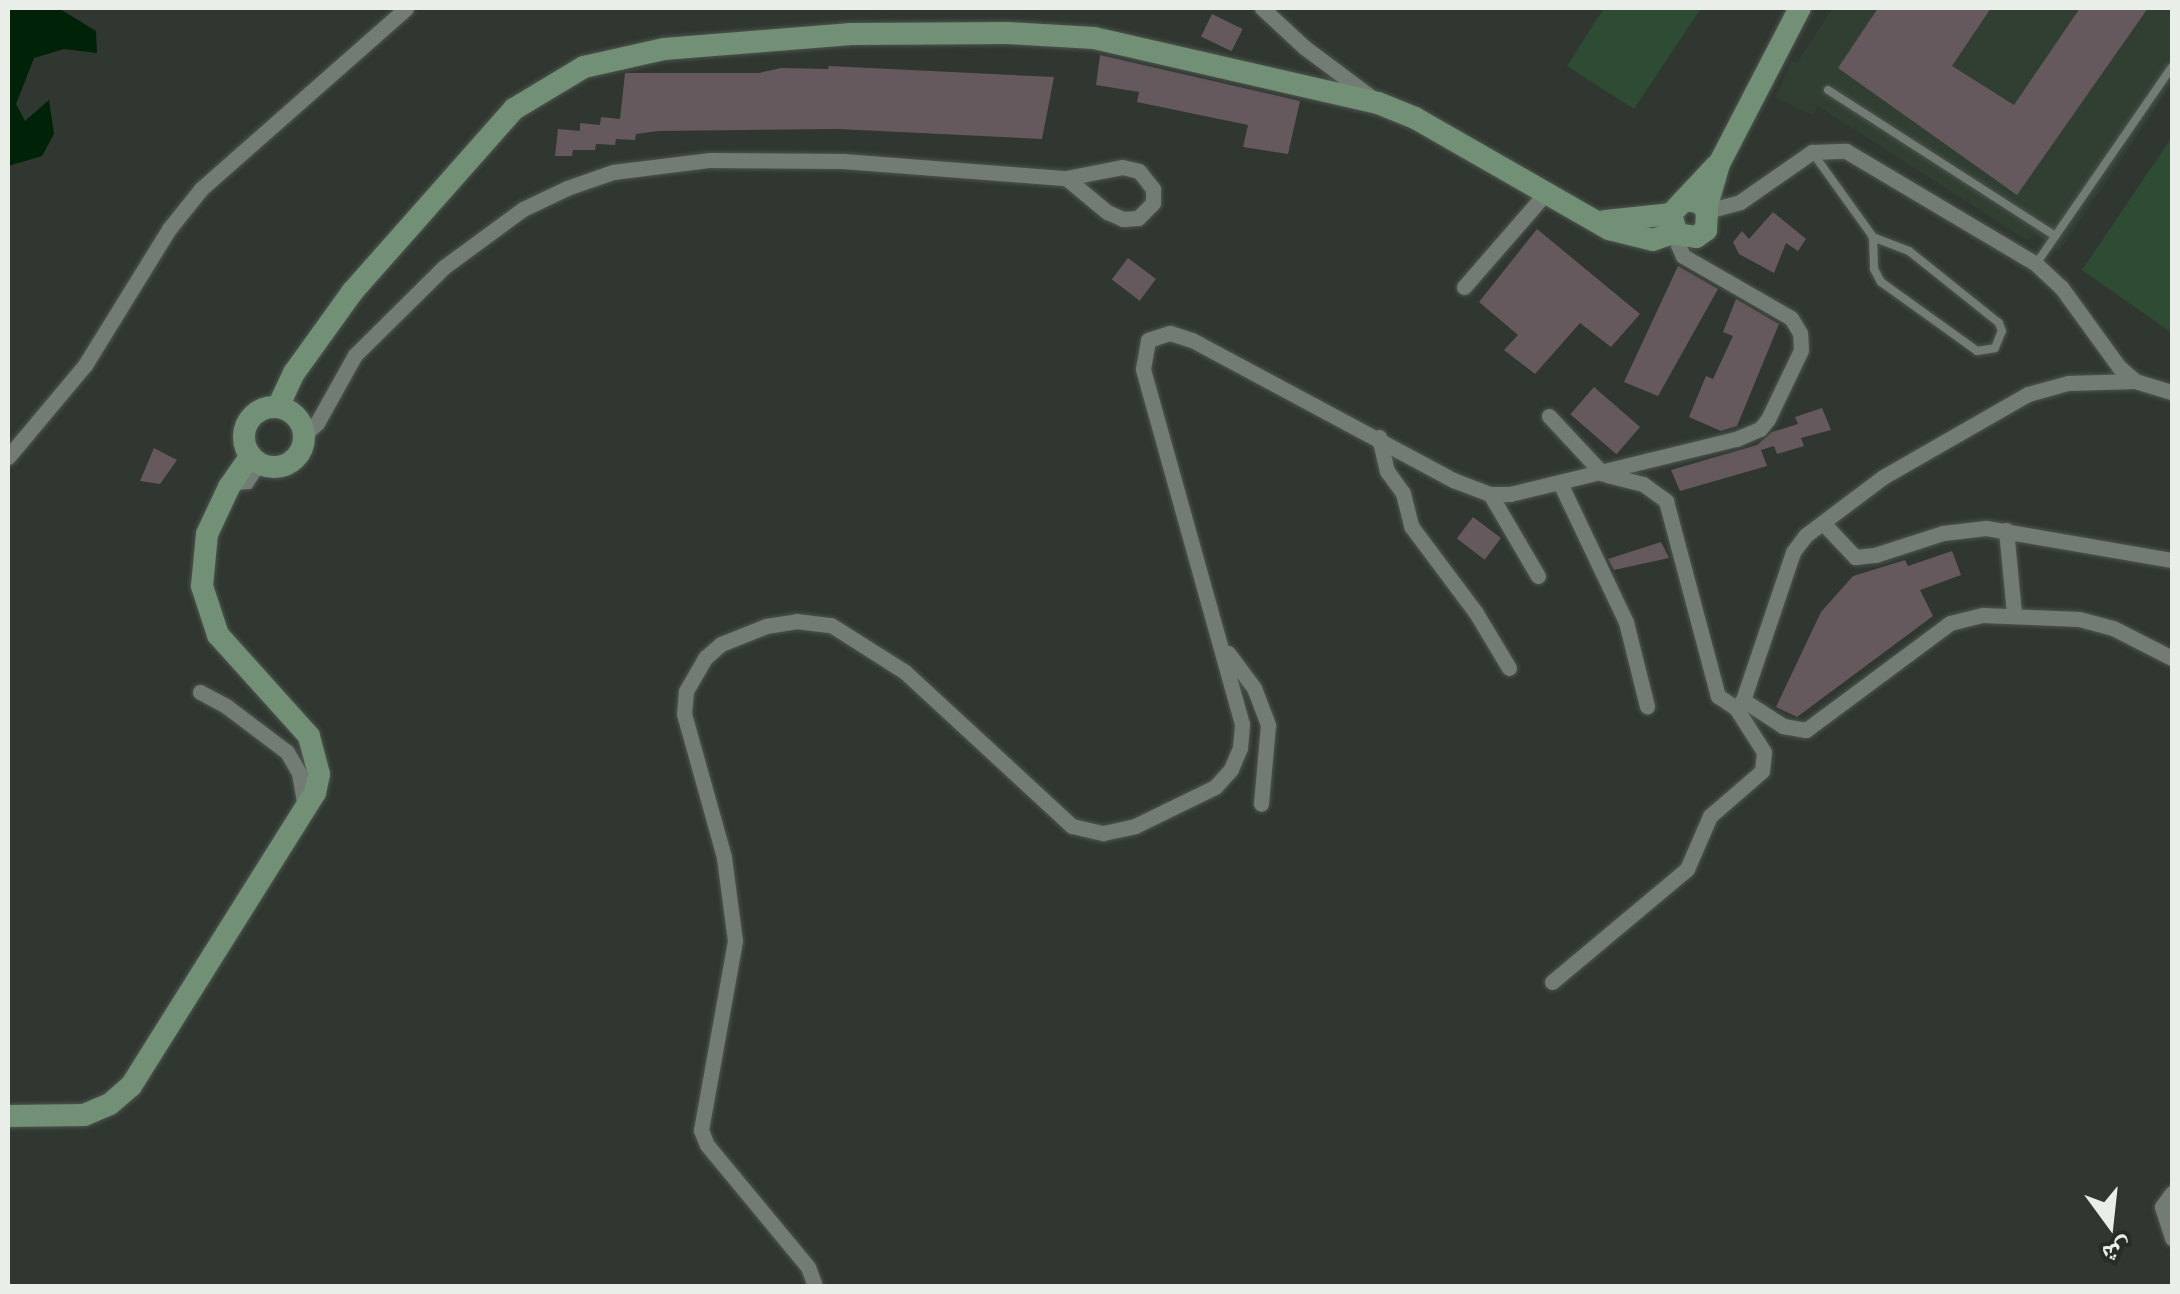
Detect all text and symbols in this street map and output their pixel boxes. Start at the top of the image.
north arrow [2060,1174,2160,1274]
text: ش [2099,1234,2137,1273]

